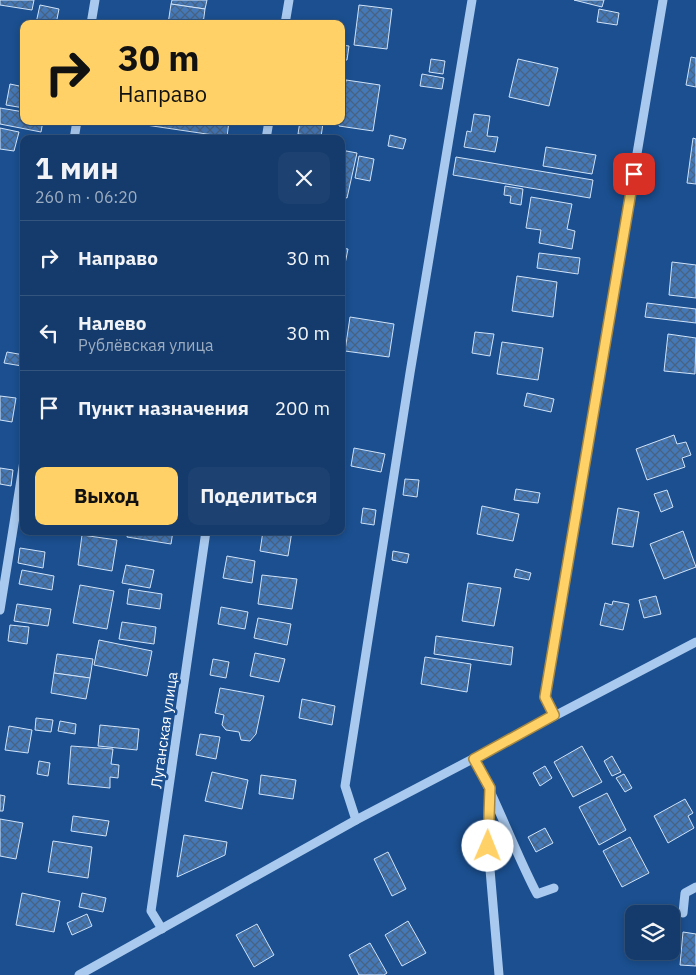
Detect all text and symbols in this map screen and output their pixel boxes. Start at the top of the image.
text: 30 m [118,35,200,81]
icon: right [35,40,100,105]
text: Направо [118,79,207,108]
text: 1 мин [35,148,119,187]
button: close [278,152,330,204]
pin [613,153,655,195]
icon: arrive [620,160,648,188]
text: 260 m · 06:20 [35,187,137,207]
icon: right [35,244,63,272]
text: Направо [78,246,158,270]
text: 30 m [286,246,330,270]
text: Налево [78,311,147,335]
icon: left [35,319,63,347]
text: 30 m [286,321,330,345]
text: Рублёвская улица [78,335,214,355]
icon: arrive [35,394,63,422]
text: Пункт назначения [78,396,249,420]
text: 200 m [275,396,330,420]
button: Выход [35,467,178,525]
button: Поделиться [188,467,330,525]
street label: Луганская улица [146,670,182,790]
position arrow [461,819,513,871]
map controls [625,905,680,960]
button: layers [625,905,680,960]

